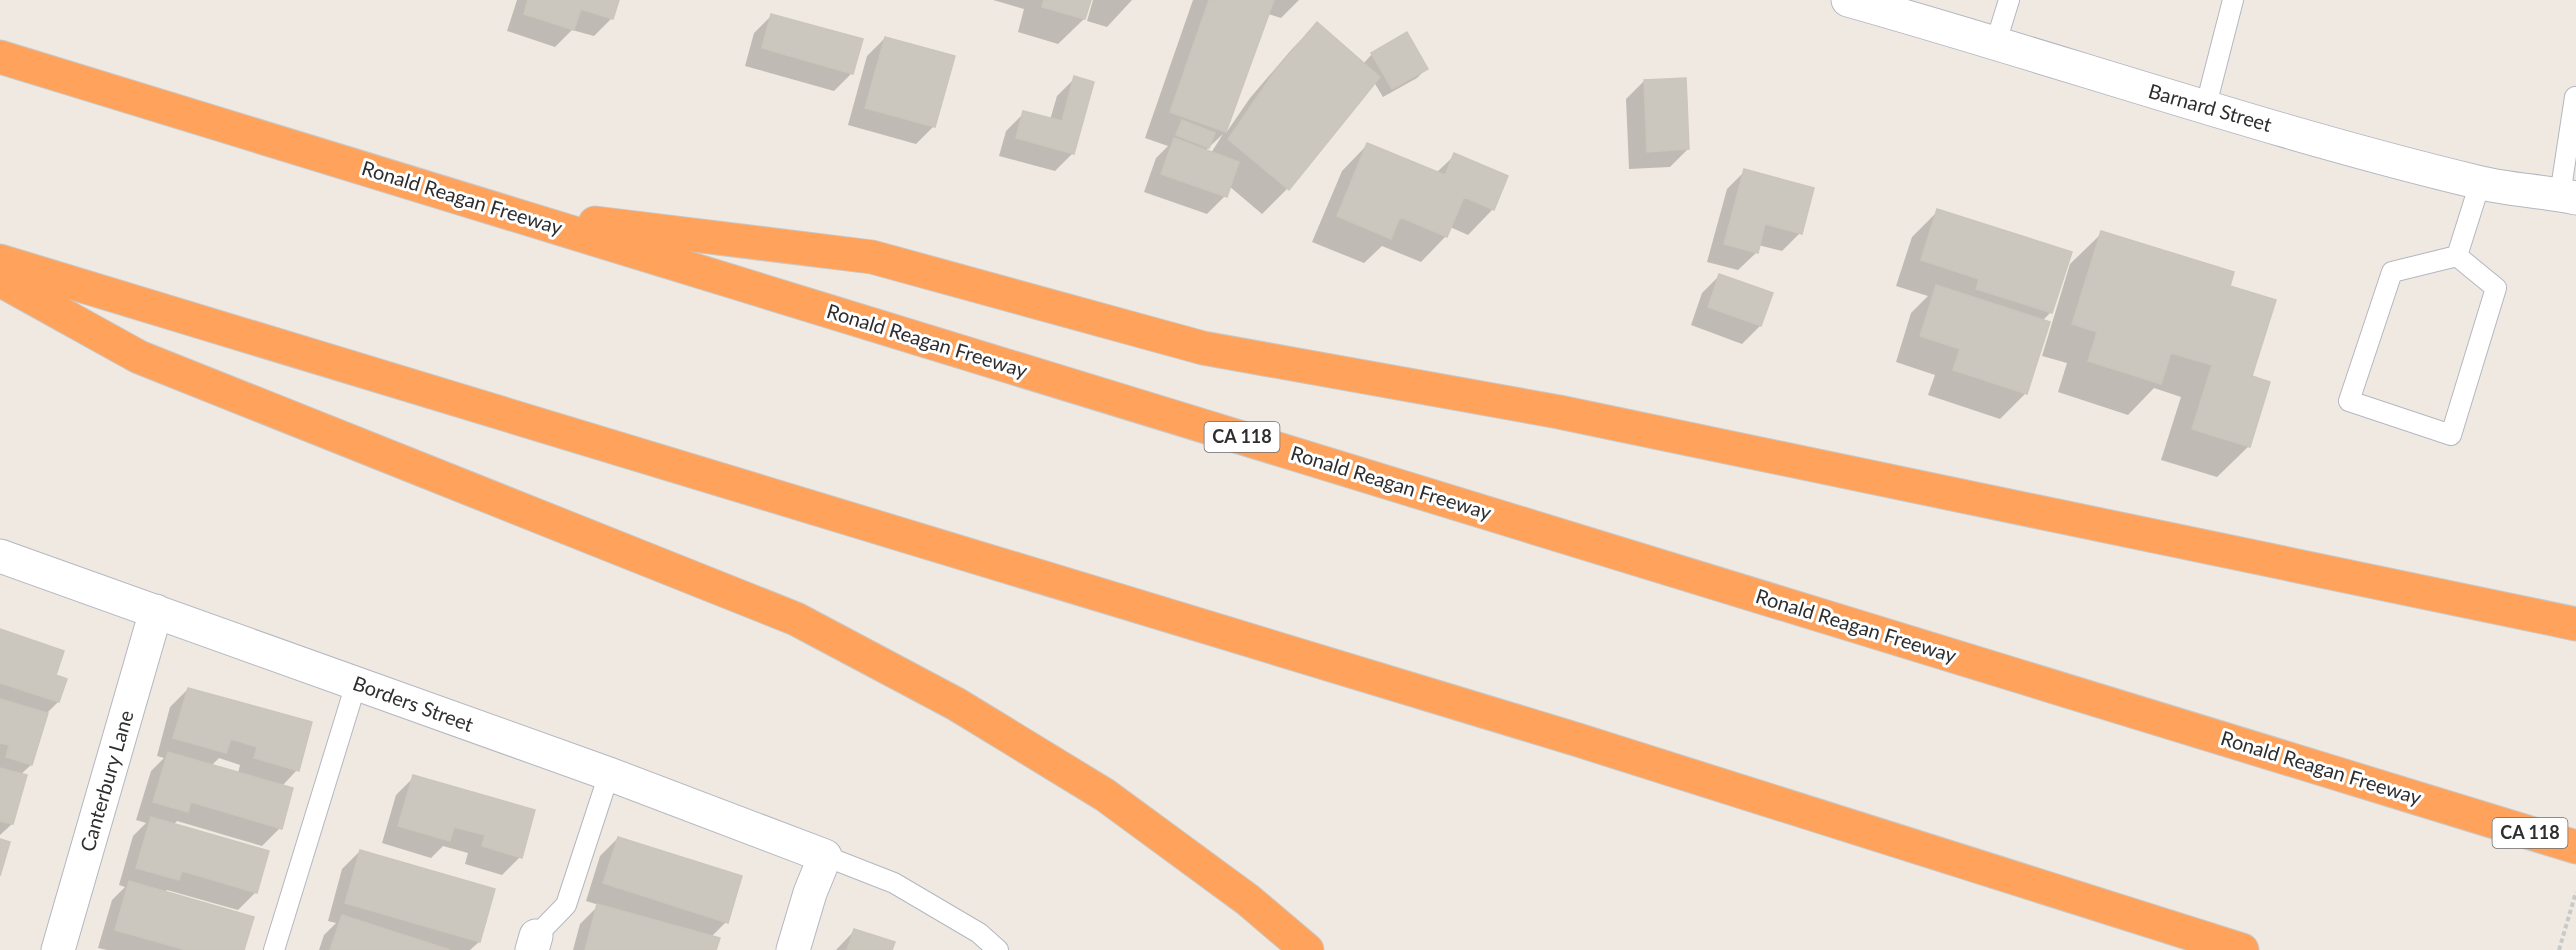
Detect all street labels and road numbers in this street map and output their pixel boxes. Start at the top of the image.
street label: Barnard Street [2146,78,2275,136]
street label: Ronald Reagan Freeway [359,155,566,239]
street label: Ronald Reagan Freeway [824,298,1031,382]
road number: CA 118 [1204,422,1280,452]
street label: Ronald Reagan Freeway [1288,440,1495,524]
street label: Ronald Reagan Freeway [1753,583,1960,667]
street label: Borders Street [350,670,477,736]
street label: Canterbury Lane [74,707,138,854]
street label: Ronald Reagan Freeway [2218,725,2425,809]
road number: CA 118 [2492,818,2568,848]

